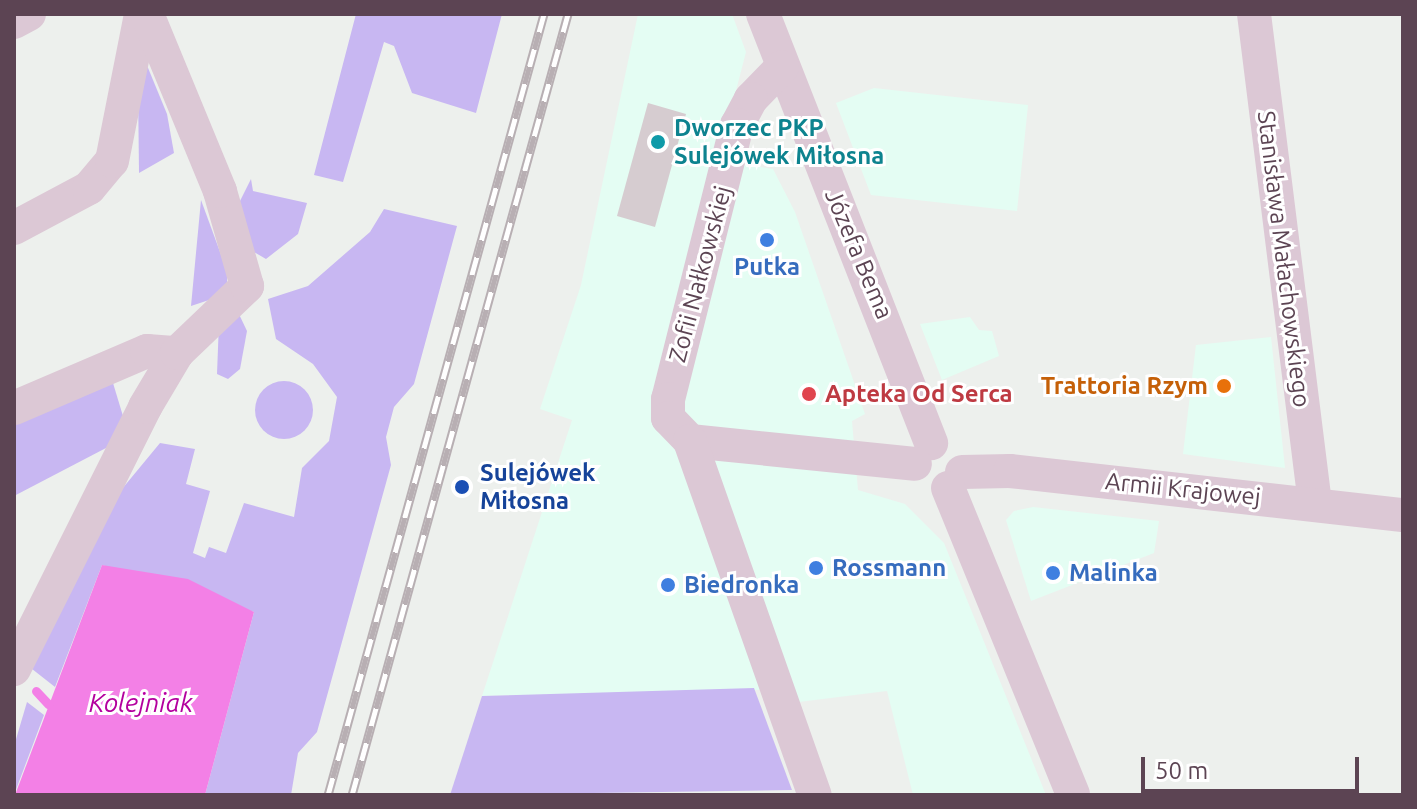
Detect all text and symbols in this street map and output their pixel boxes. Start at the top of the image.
street label: Stanisława Małachowskiego [1252,109,1316,409]
place label: Dworzec PKP Sulejówek Miłosna [674,114,884,170]
marker: Dworzec PKP Sulejówek Miłosna [649,133,667,151]
street label: Zofii Nałkowskiej [663,183,737,365]
street label: Józefa Bema [819,185,899,323]
marker: Putka [758,231,776,249]
place label: Putka [734,253,800,281]
place label: Trattoria Rzym [1041,372,1208,400]
marker: Trattoria Rzym [1215,377,1233,395]
place label: Apteka Od Serca [825,380,1012,408]
marker: Apteka Od Serca [800,385,818,403]
place label: Sulejówek Miłosna [480,459,595,515]
street label: Armii Krajowej [1104,467,1262,511]
marker: Sulejówek Miłosna [451,476,473,498]
place label: Rossmann [832,554,946,582]
marker: Rossmann [807,559,825,577]
place label: Malinka [1069,559,1158,587]
marker: Malinka [1044,564,1062,582]
place label: Biedronka [684,571,799,599]
marker: Biedronka [659,576,677,594]
water label: Kolejniak [89,687,193,719]
scale bar [1145,741,1363,791]
text: 50 m [1155,757,1208,784]

